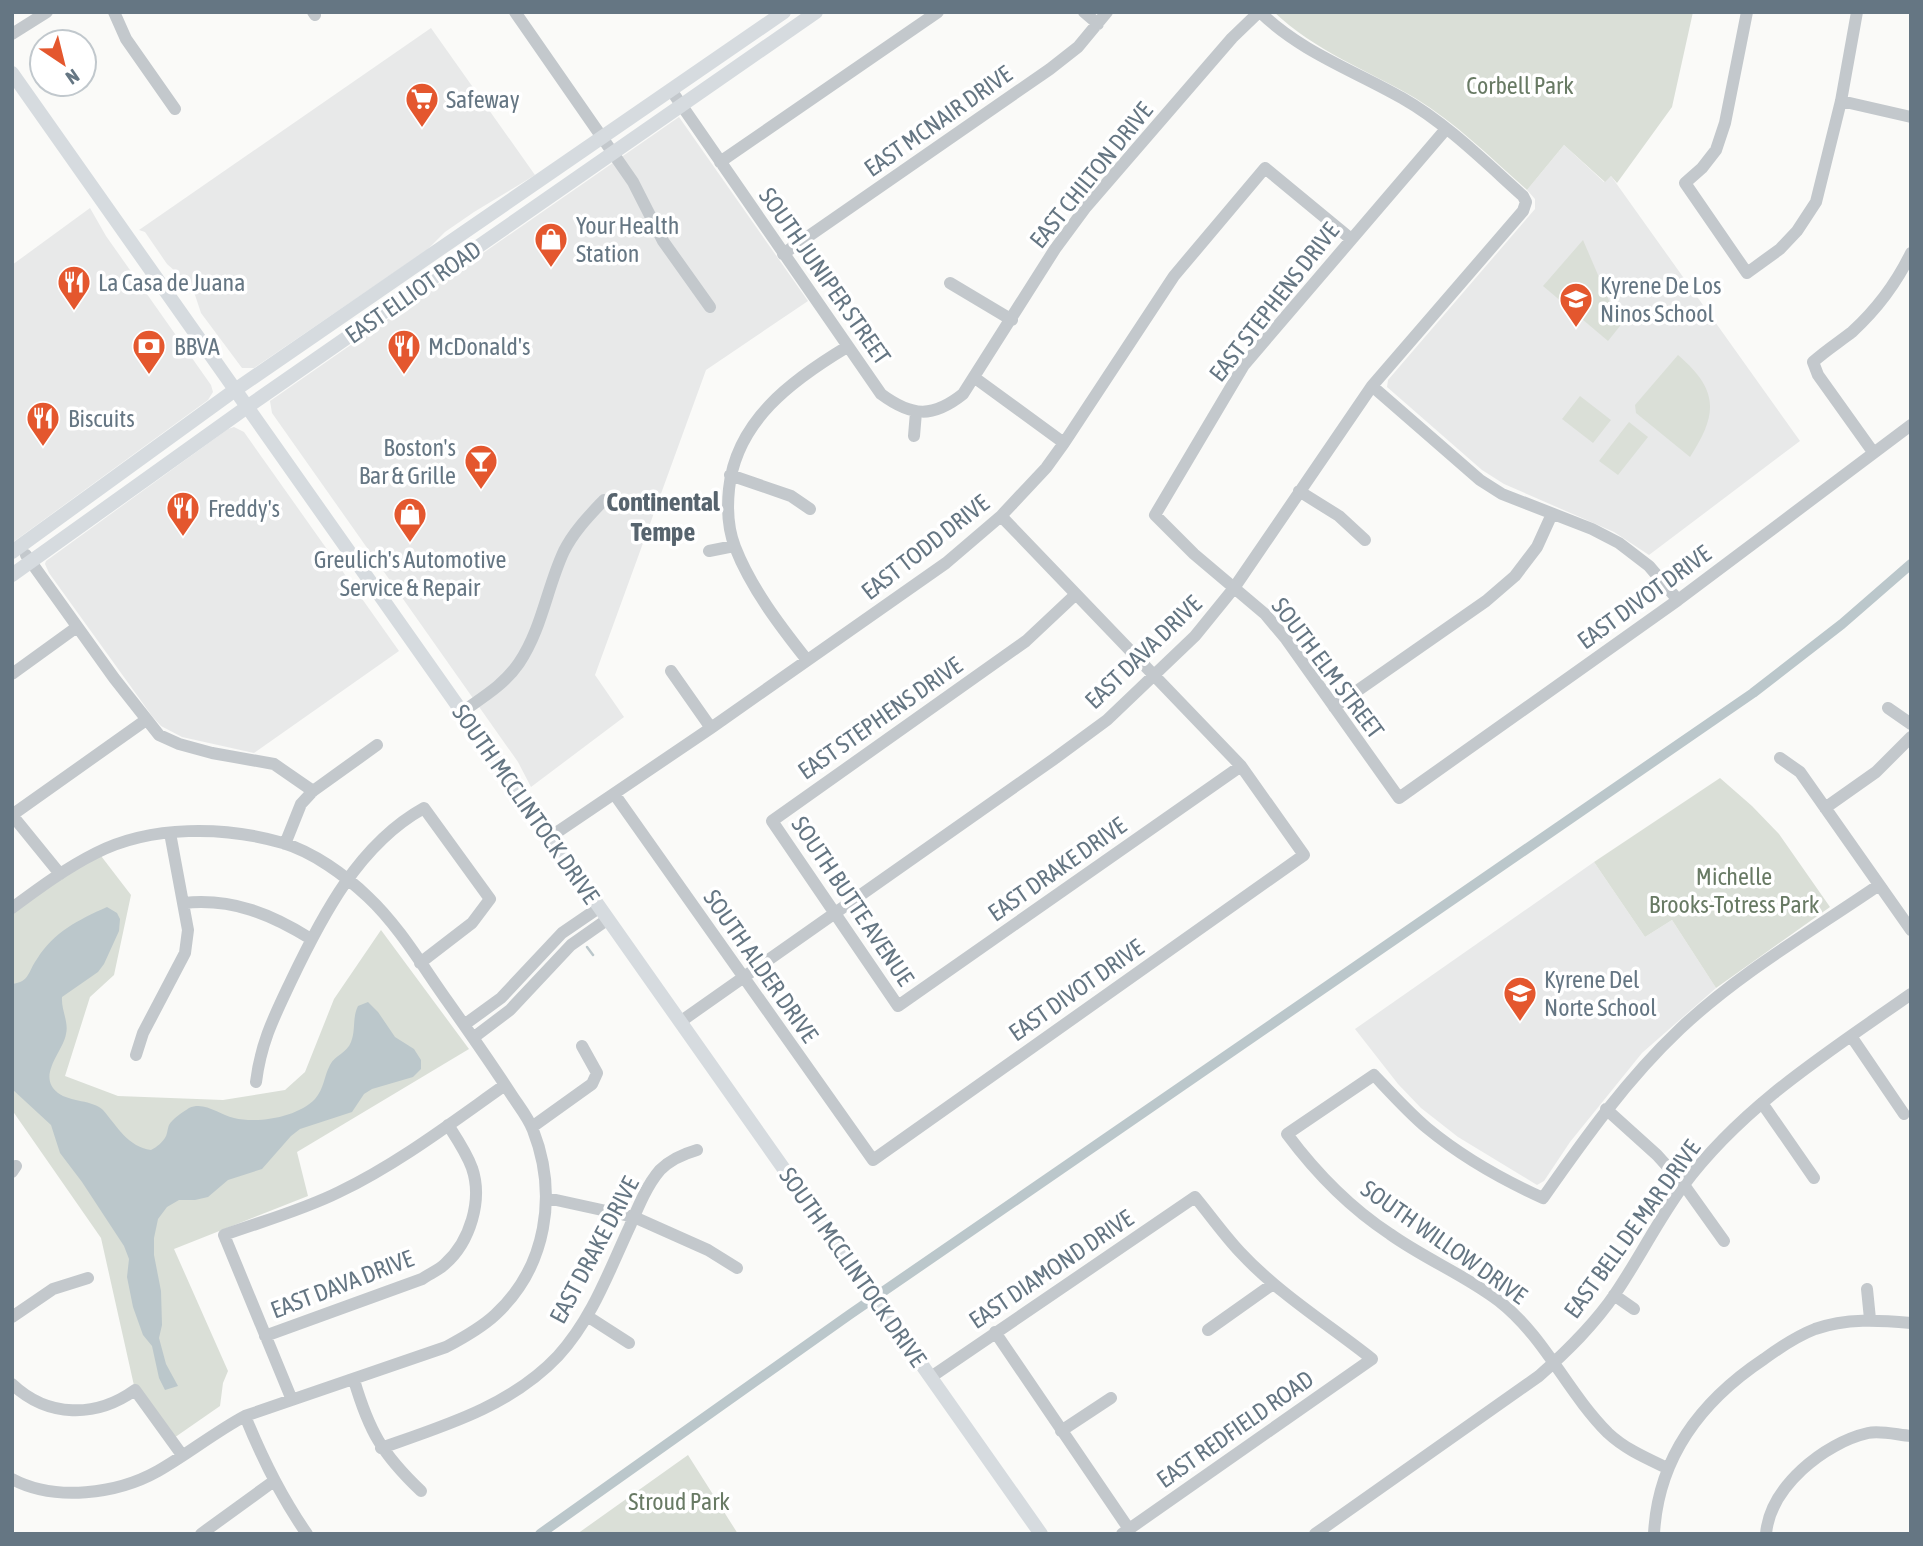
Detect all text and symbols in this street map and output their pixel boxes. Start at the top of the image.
north arrow [28,28,98,98]
street label: EAST MCNAIR DRIVE [859,60,1017,182]
text: N [62,65,84,89]
park label: Corbell Park [1466,72,1574,99]
supermarket icon: Safeway [403,80,441,129]
place label: Safeway [446,86,520,113]
street label: EAST CHILTON DRIVE [1024,97,1158,253]
street label: SOUTH JUNIPER STREET [754,183,896,370]
place label: Your Health Station [576,212,679,267]
street label: EAST STEPHENS DRIVE [1204,217,1344,387]
shop icon: Your Health Station [532,220,570,269]
street label: EAST ELLIOT ROAD [340,235,486,349]
restaurant icon: La Casa de Juana [55,263,93,312]
place label: La Casa de Juana [98,269,245,296]
place label: Kyrene De Los Ninos School [1600,272,1721,327]
school or university icon: Kyrene De Los Ninos School [1557,280,1595,329]
bank icon: BBVA [130,327,168,376]
restaurant icon: McDonald's [385,327,423,376]
place label: BBVA [174,333,220,360]
place label: McDonald's [428,333,530,360]
restaurant icon: Biscuits [24,399,62,448]
place label: Biscuits [68,405,135,432]
place label: Boston's Bar & Grille [359,434,456,489]
bar icon: Boston's Bar & Grille [462,442,500,491]
district label: Continental Tempe [606,487,721,547]
restaurant icon: Freddy's [164,489,202,538]
street label: EAST TODD DRIVE [856,489,994,605]
place label: Freddy's [208,495,280,522]
shop icon: Greulich's Automotive Service & Repair [391,495,429,544]
street label: EAST DIVOT DRIVE [1572,540,1716,654]
place label: Greulich's Automotive Service & Repair [314,546,506,601]
street label: EAST DAVA DRIVE [1079,590,1207,714]
street label: SOUTH ELM STREET [1267,593,1390,744]
street label: EAST STEPHENS DRIVE [793,651,967,785]
street label: SOUTH MCCLINTOCK DRIVE [447,699,605,909]
street label: SOUTH BUTTE AVENUE [786,811,920,991]
street label: EAST DRAKE DRIVE [983,812,1131,926]
park label: Michelle Brooks-Totress Park [1649,863,1820,918]
street label: SOUTH ALDER DRIVE [698,885,824,1047]
street label: EAST DIVOT DRIVE [1004,934,1148,1046]
place label: Kyrene Del Norte School [1544,966,1657,1021]
school or university icon: Kyrene Del Norte School [1501,974,1539,1023]
street label: EAST BELL DE MAR DRIVE [1558,1135,1706,1323]
street label: SOUTH MCCLINTOCK DRIVE [774,1162,932,1372]
street label: EAST DRAKE DRIVE [544,1172,644,1328]
street label: SOUTH WILLOW DRIVE [1356,1175,1532,1309]
street label: EAST DIAMOND DRIVE [964,1204,1138,1334]
street label: EAST DAVA DRIVE [267,1244,417,1324]
street label: EAST REDFIELD ROAD [1152,1365,1318,1493]
park label: Stroud Park [628,1488,730,1515]

